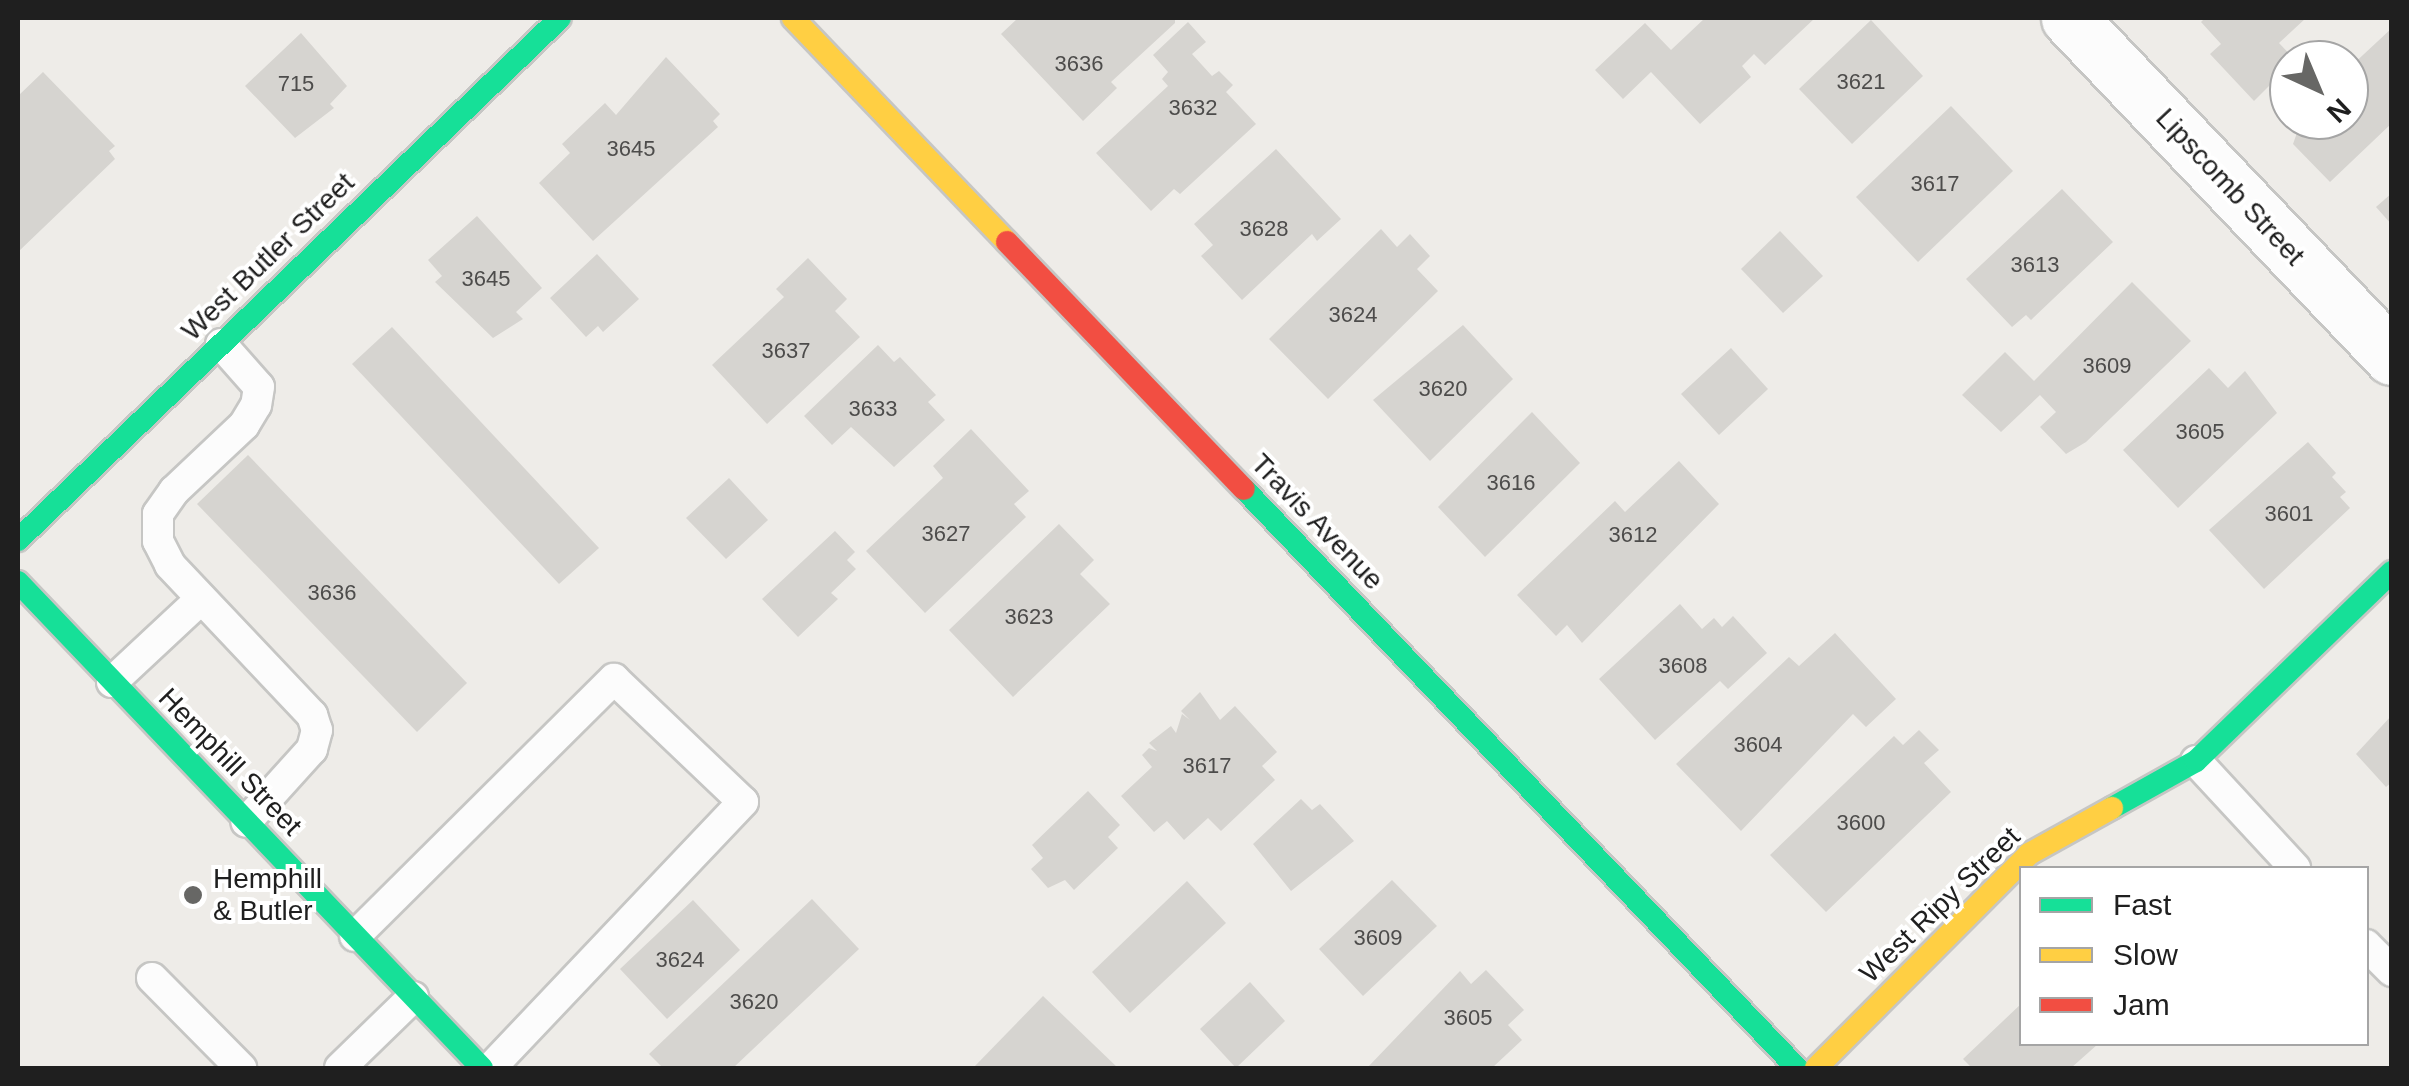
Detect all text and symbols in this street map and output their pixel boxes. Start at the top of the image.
north arrow [2269,40,2369,140]
house number: 3636 [1055,51,1103,77]
house number: 3621 [1837,69,1885,95]
house number: 715 [278,71,314,97]
text: N [2321,92,2357,129]
house number: 3632 [1169,95,1217,121]
street label: Lipscomb Street [2149,102,2311,272]
house number: 3645 [607,136,655,162]
street label: West Butler Street [175,166,361,348]
house number: 3617 [1911,171,1959,197]
house number: 3628 [1240,216,1288,242]
house number: 3613 [2011,252,2059,278]
house number: 3645 [462,266,510,292]
house number: 3624 [1329,302,1377,328]
house number: 3637 [762,338,810,364]
house number: 3609 [2083,353,2131,379]
house number: 3620 [1419,376,1467,402]
house number: 3633 [849,396,897,422]
house number: 3605 [2176,419,2224,445]
street label: Travis Avenue [1243,447,1391,597]
house number: 3616 [1487,470,1535,496]
house number: 3601 [2265,501,2313,527]
house number: 3627 [922,521,970,547]
house number: 3612 [1609,522,1657,548]
house number: 3636 [308,580,356,606]
house number: 3623 [1005,604,1053,630]
house number: 3608 [1659,653,1707,679]
street label: Hemphill Street [151,681,309,843]
house number: 3604 [1734,732,1782,758]
house number: 3617 [1183,753,1231,779]
house number: 3600 [1837,810,1885,836]
street label: West Ripy Street [1853,820,2027,990]
place label: Hemphill & Butler [213,862,322,928]
legend [2019,866,2369,1046]
marker: Hemphill & Butler [182,884,204,906]
text: Fast [2113,888,2171,921]
house number: 3609 [1354,925,1402,951]
text: Slow [2113,938,2178,971]
house number: 3624 [656,947,704,973]
text: Jam [2113,988,2170,1021]
house number: 3620 [730,989,778,1015]
house number: 3605 [1444,1005,1492,1031]

